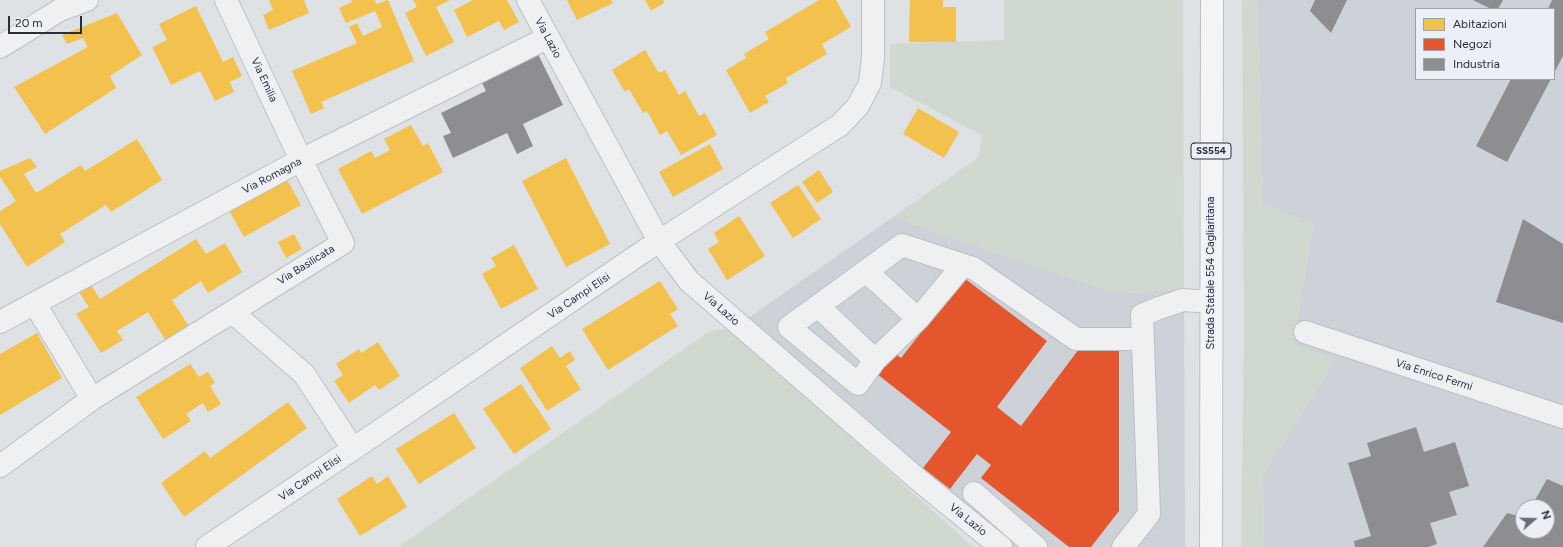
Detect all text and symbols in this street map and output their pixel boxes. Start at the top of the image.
scale bar [10,8,84,34]
legend [1415,8,1555,80]
street label: Via Lazio [532,15,564,61]
text: 20 m [15,16,43,30]
text: Abitazioni [1453,17,1507,31]
text: Negozi [1453,37,1492,51]
street label: Via Emilia [248,56,280,104]
text: Industria [1453,57,1500,71]
road number: SS554 [1191,143,1231,159]
street label: Via Romagna [240,155,304,197]
street label: Strada Statale 554 Cagliaritana [1204,197,1218,349]
street label: Via Basilicata [275,242,337,288]
street label: Via Campi Elisi [545,270,613,322]
street label: Via Lazio [700,290,742,328]
street label: Via Enrico Fermi [1394,356,1474,394]
street label: Via Campi Elisi [276,452,344,504]
north arrow [1515,499,1555,539]
street label: Via Lazio [947,501,989,539]
text: N [1538,509,1553,521]

